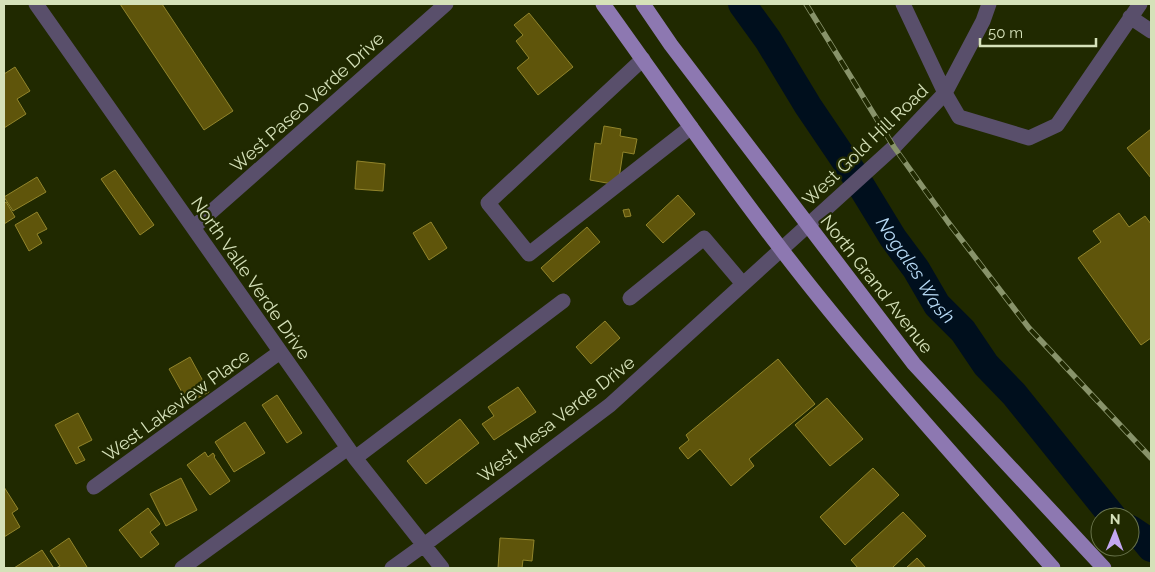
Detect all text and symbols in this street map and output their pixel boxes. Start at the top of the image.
scale bar [980,15,1096,47]
text: 50 m [988,24,1023,42]
street label: West Paseo Verde Drive [226,27,388,176]
street label: West Gold Hill Road [798,80,932,210]
street label: North Valle Verde Drive [187,193,315,364]
street label: North Grand Avenue [816,211,938,358]
water label: Nogales Wash [872,213,960,328]
street label: West Lakeview Place [99,345,254,465]
street label: West Mesa Verde Drive [473,351,639,487]
north arrow [1090,507,1140,557]
text: N [1110,511,1121,527]

